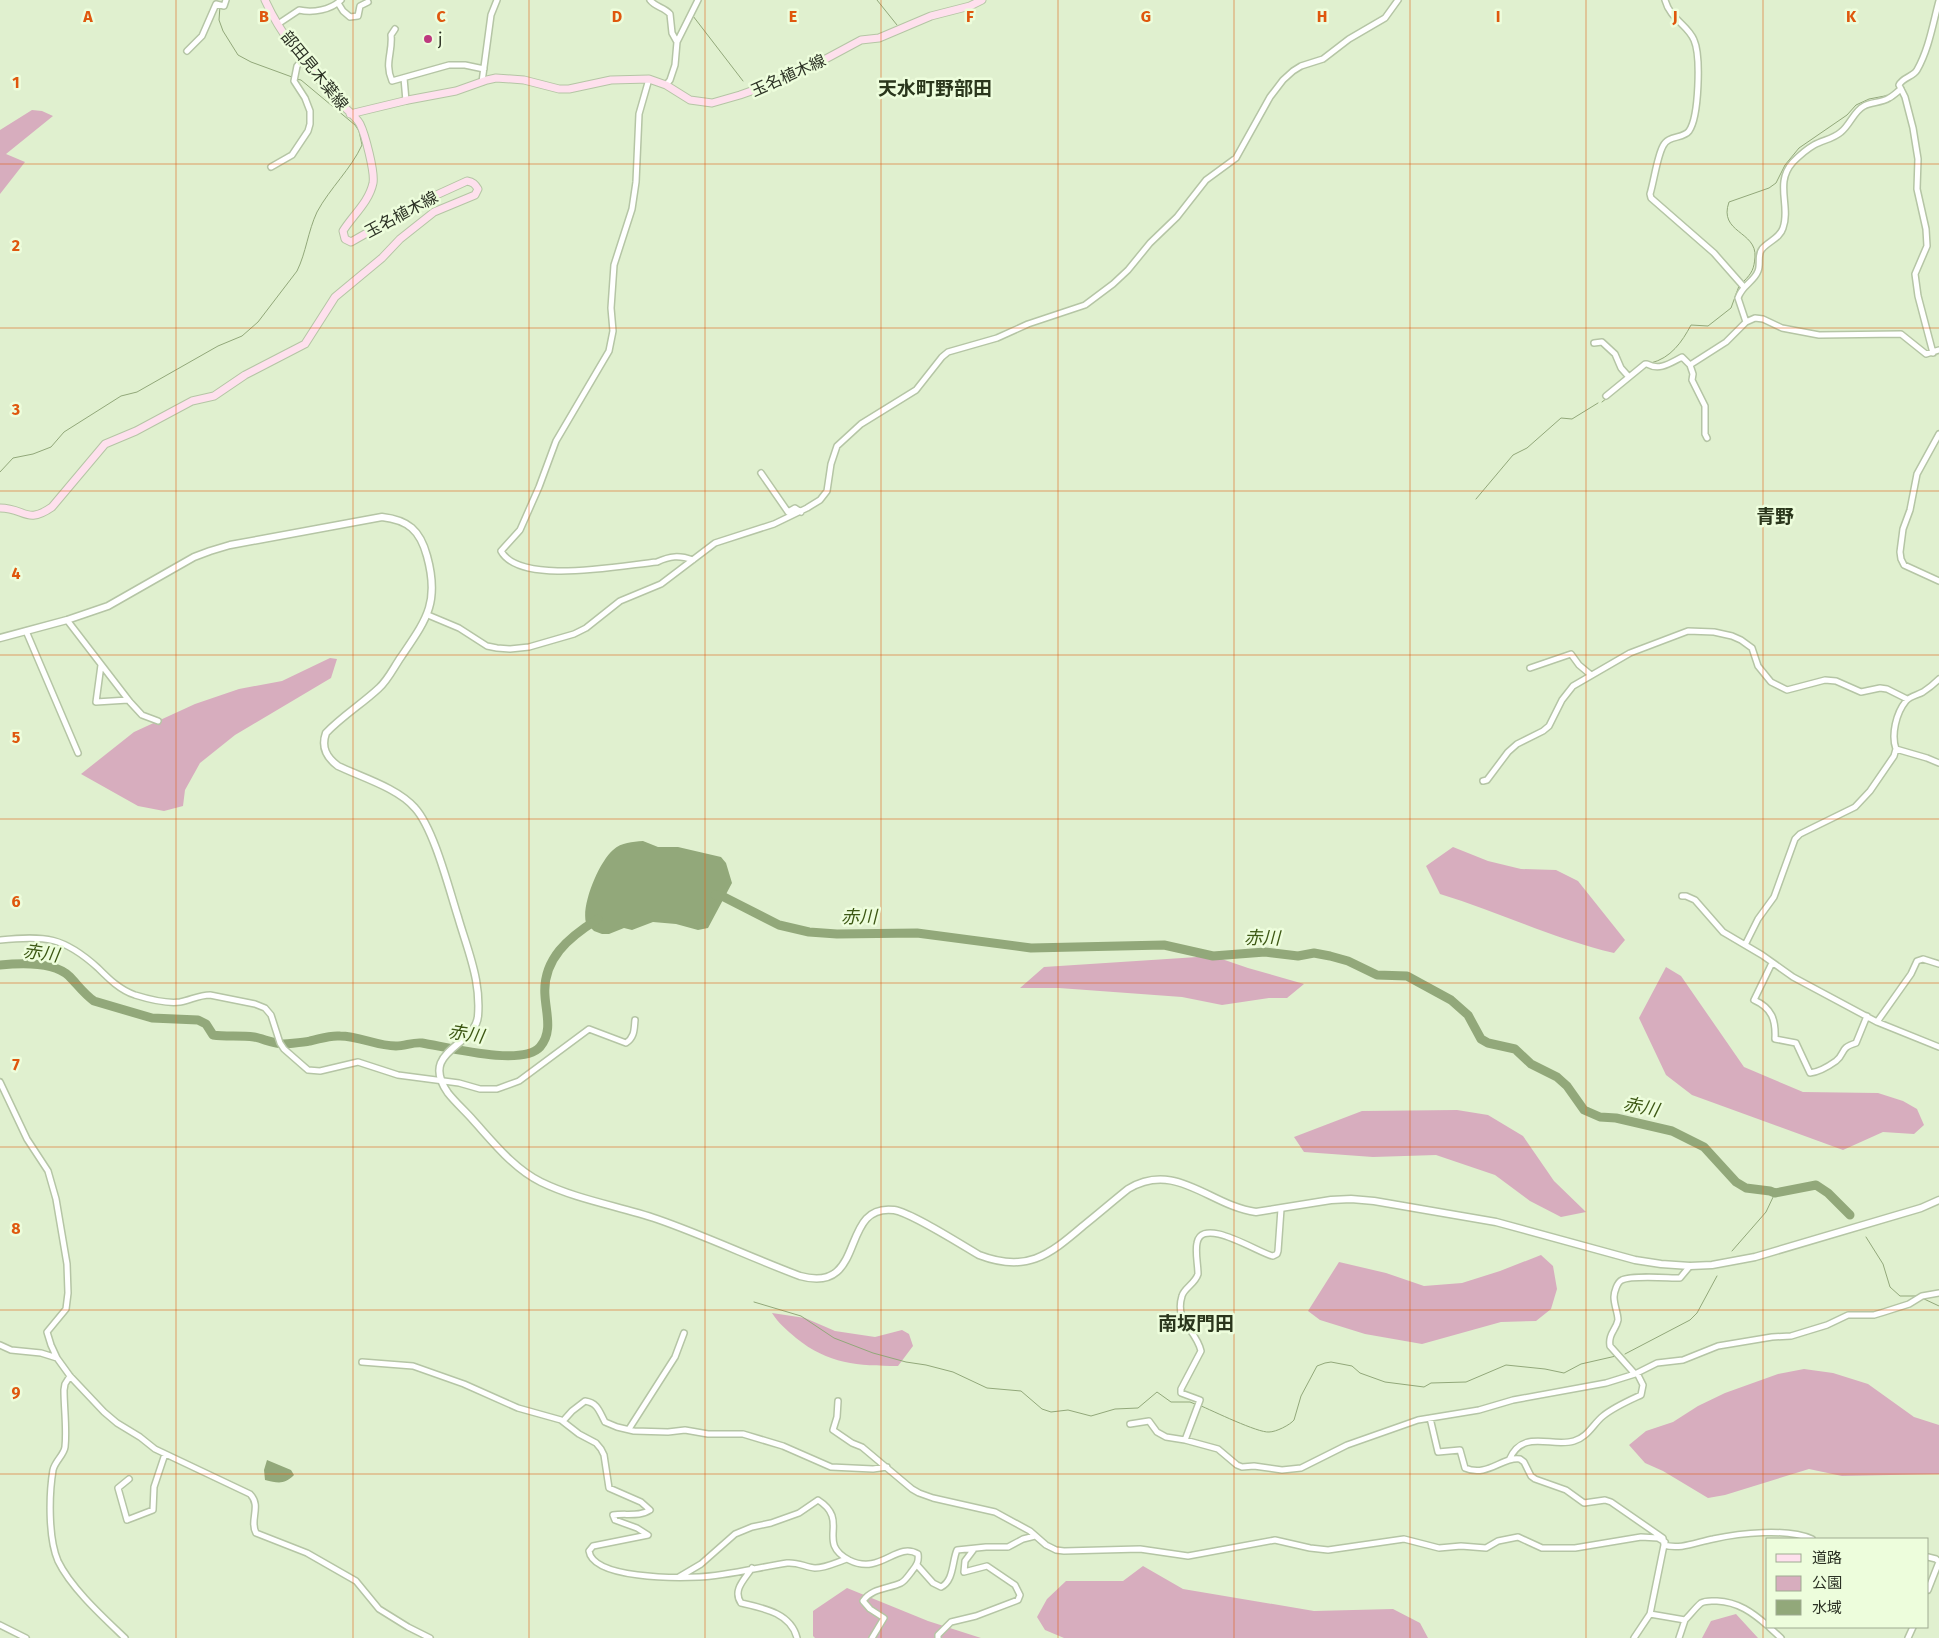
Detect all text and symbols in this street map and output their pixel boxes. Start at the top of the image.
text: A [82,7,93,26]
text: B [259,7,269,26]
text: C [436,7,446,26]
text: D [612,7,622,26]
text: E [789,7,797,26]
text: F [966,7,974,26]
text: G [1141,7,1151,26]
text: H [1317,7,1327,26]
text: I [1496,7,1500,26]
text: J [1671,7,1678,26]
text: K [1846,7,1857,26]
street label: 部田見木葉線 [277,27,352,114]
place label: j [437,30,442,49]
marker: j [422,33,434,45]
street label: 玉名植木線 [748,51,829,100]
text: 1 [12,73,20,92]
district label: 天水町野部田 [878,77,992,100]
street label: 玉名植木線 [361,187,441,242]
text: 2 [12,236,20,255]
text: 3 [11,400,20,419]
district label: 青野 [1756,505,1794,528]
text: 4 [11,564,21,583]
text: 5 [12,728,21,747]
text: 6 [11,892,21,911]
water label: 赤川 [841,906,879,928]
water label: 赤川 [1244,927,1282,949]
water label: 赤川 [22,940,62,967]
water label: 赤川 [447,1020,487,1048]
text: 7 [12,1055,20,1074]
water label: 赤川 [1621,1092,1663,1122]
text: 8 [11,1219,21,1238]
district label: 南坂門田 [1158,1312,1234,1335]
text: 9 [12,1383,21,1402]
legend [1766,1538,1929,1628]
text: 道路 [1812,1549,1842,1567]
text: 公園 [1812,1574,1842,1592]
text: 水域 [1812,1599,1842,1617]

